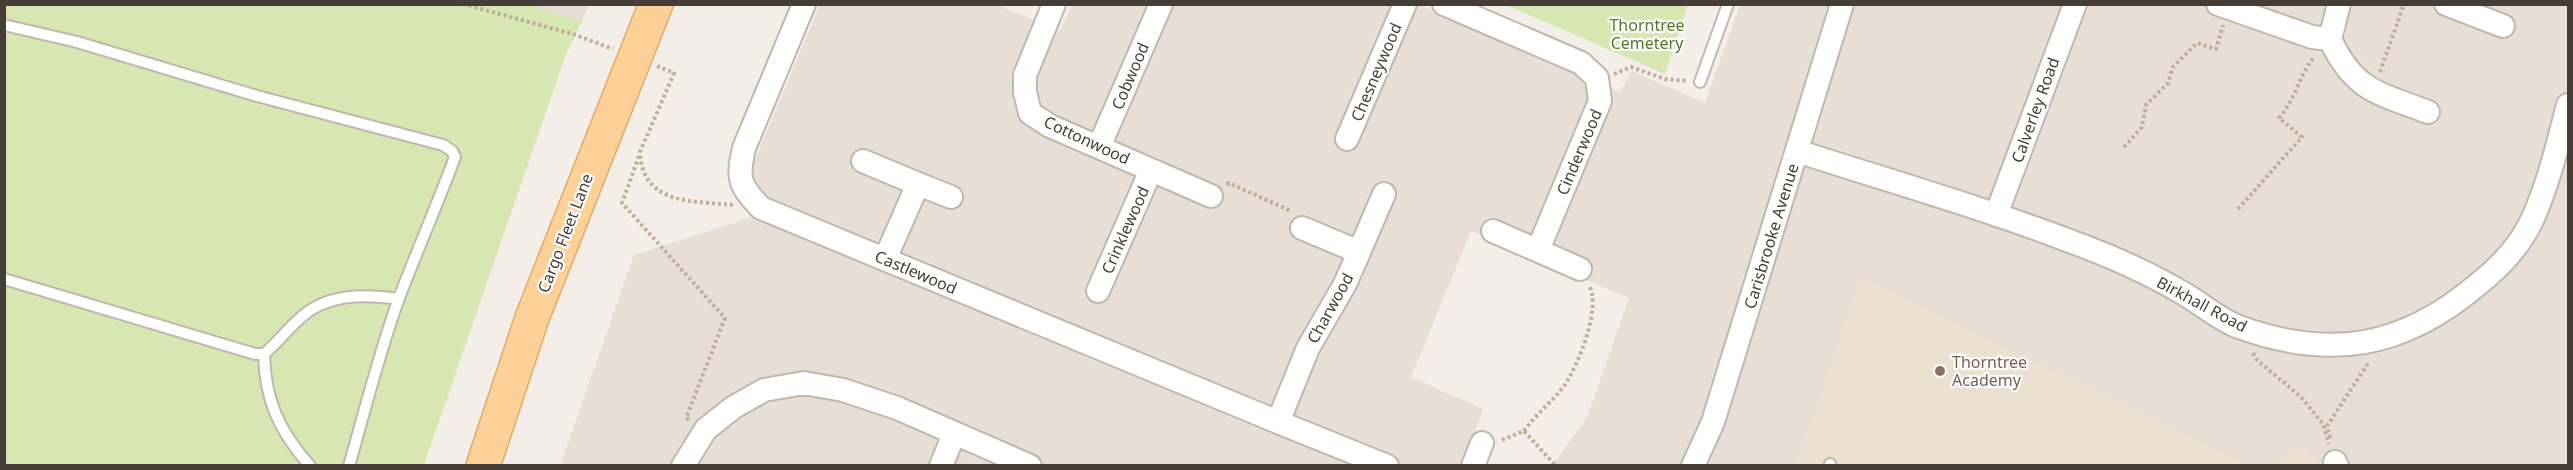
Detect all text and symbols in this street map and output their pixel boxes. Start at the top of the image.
park label: Thorntree Cemetery [1609,14,1685,54]
street label: Chesneywood [1345,19,1407,125]
street label: Cobwood [1106,39,1154,113]
street label: Calverley Road [2006,54,2064,166]
street label: Cinderwood [1551,106,1607,198]
street label: Cottonwood [1040,110,1134,170]
street label: Carisbrooke Avenue [1738,161,1804,311]
street label: Cargo Fleet Lane [532,170,598,296]
street label: Crinklewood [1096,183,1154,277]
street label: Castlewood [872,245,960,299]
street label: Charwood [1302,269,1358,347]
street label: Birkhall Road [2153,271,2251,337]
place label: Thorntree Academy [1952,351,2027,391]
marker: Thorntree Academy [1933,364,1947,378]

